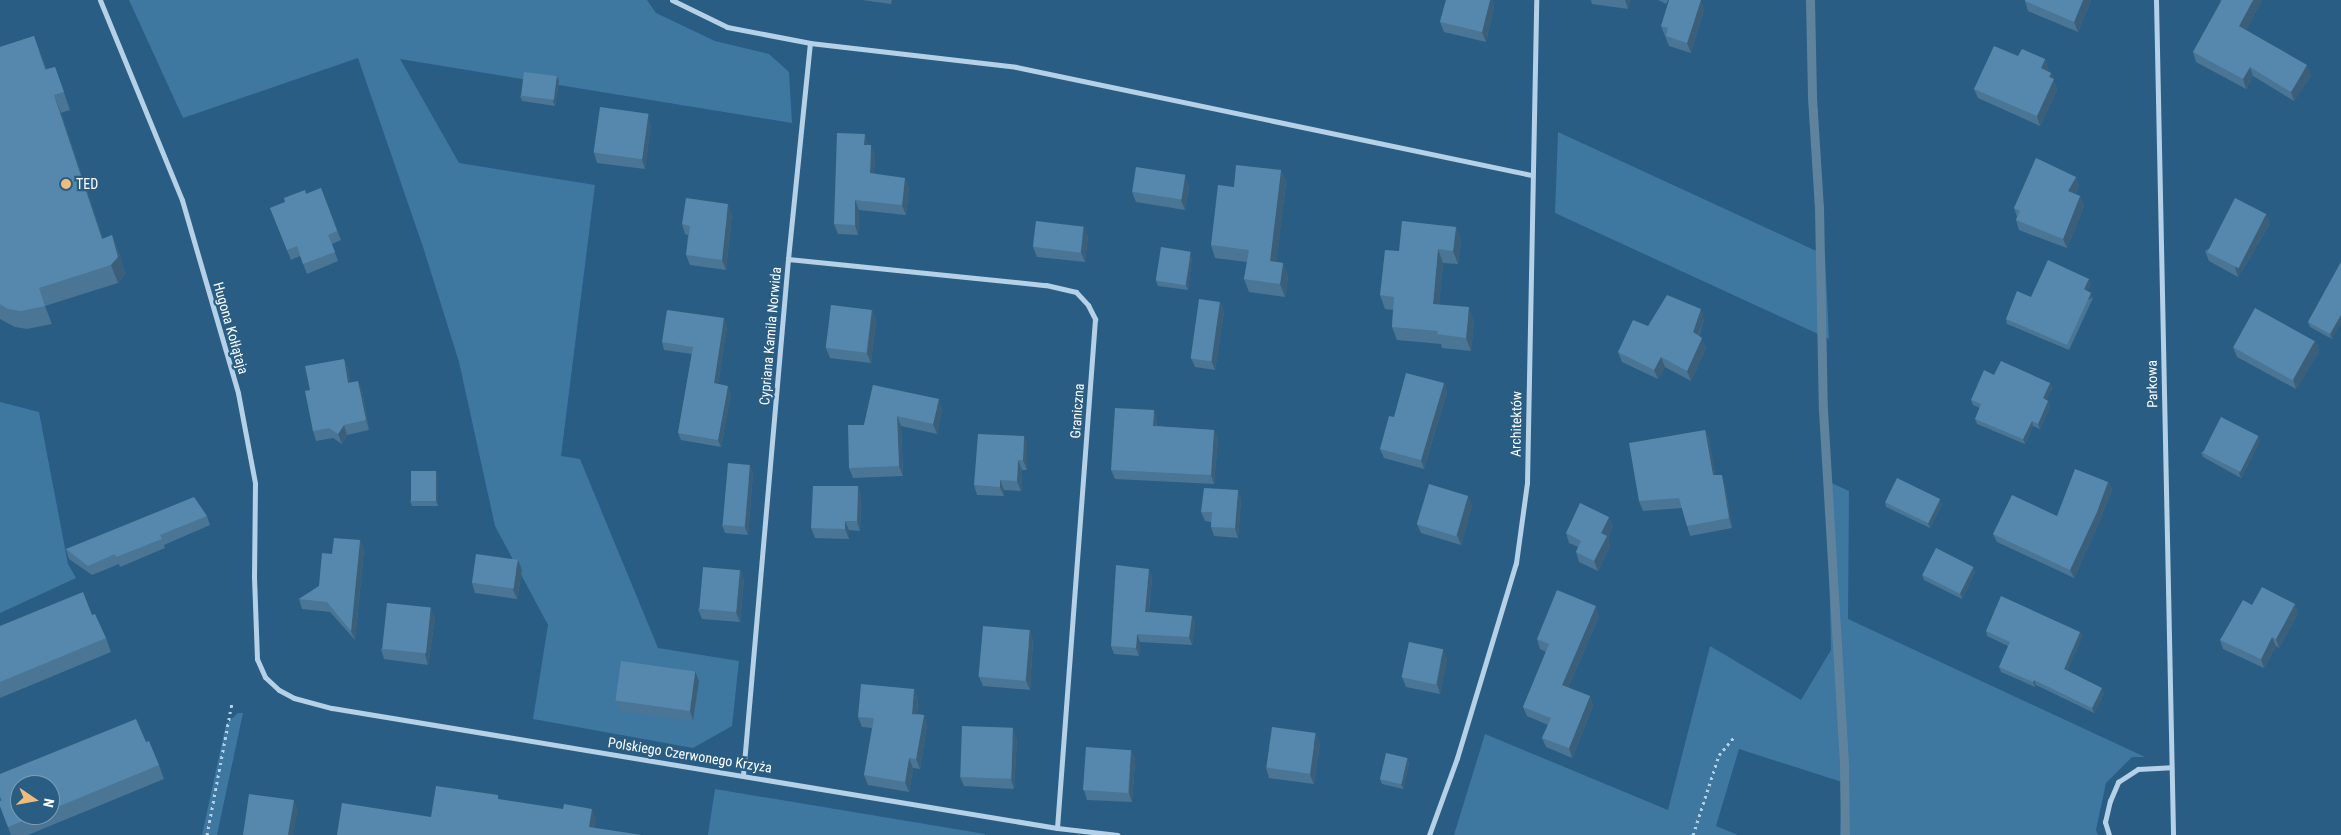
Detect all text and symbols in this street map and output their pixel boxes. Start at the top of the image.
place label: TED [76,176,98,192]
marker: TED [60,178,72,190]
street label: Cypriana Kamila Norwida [756,266,784,406]
street label: Hugona Kołłątaja [210,280,252,376]
street label: Parkowa [2143,360,2161,408]
street label: Graniczna [1067,383,1087,439]
street label: Architektów [1507,391,1525,457]
street label: Polskiego Czerwonego Krzyża [607,734,773,776]
north arrow [10,775,60,825]
text: N [40,797,57,809]

